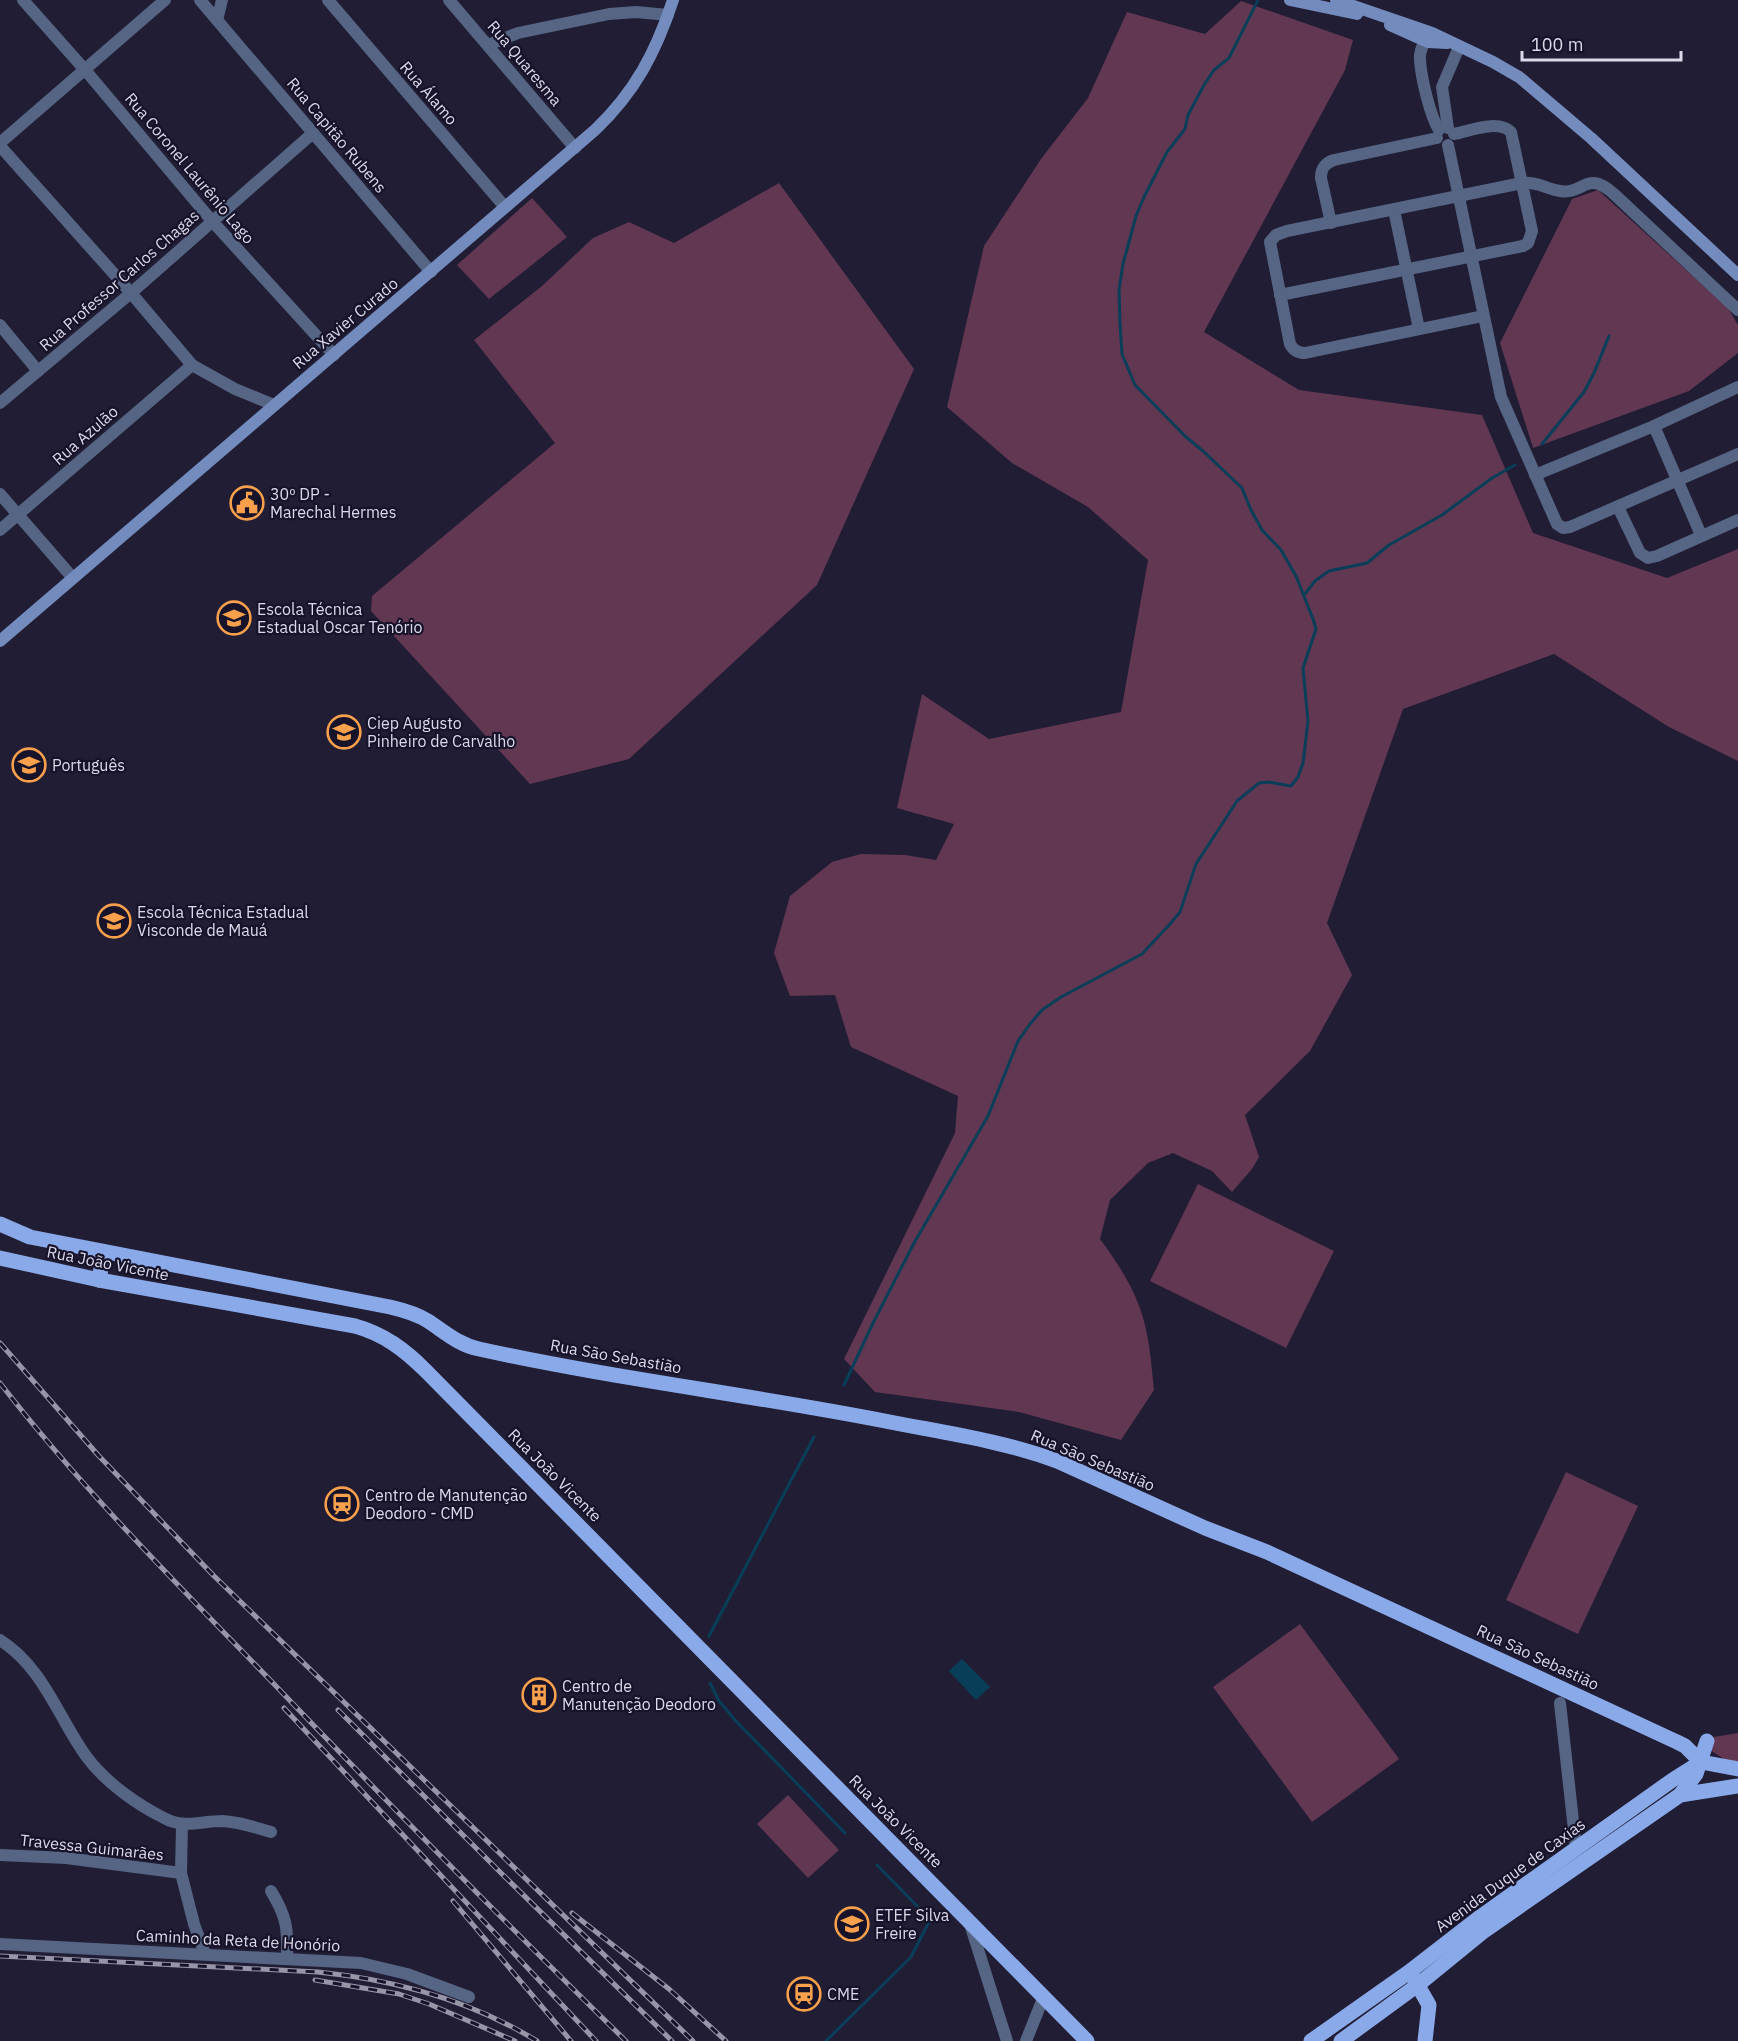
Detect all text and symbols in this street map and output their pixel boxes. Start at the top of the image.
street label: Rua Quaresma [483,16,567,110]
scale bar [1522,24,1681,62]
text: 100 m [1531,33,1583,56]
street label: Rua Álamo [396,56,463,129]
street label: Rua Capitão Rubens [283,73,391,197]
street label: Rua Coronel Laurênio Lago [121,88,259,248]
street label: Rua Professor Carlos Chagas [35,205,203,355]
street label: Rua Xavier Curado [288,273,402,373]
street label: Rua Azulão [48,401,122,469]
place label: 30º DP - Marechal Hermes [270,484,396,522]
public building icon: 30º DP - Marechal Hermes [229,485,265,521]
place label: Escola Técnica Estadual Oscar Tenório [257,599,422,637]
school or university icon: Escola Técnica Estadual Oscar Tenório [216,600,252,636]
place label: Ciep Augusto Pinheiro de Carvalho [367,713,515,751]
school or university icon: Ciep Augusto Pinheiro de Carvalho [326,714,362,750]
school or university icon: Português [11,747,47,783]
place label: Português [52,755,125,775]
place label: Escola Técnica Estadual Visconde de Mauá [137,902,309,940]
school or university icon: Escola Técnica Estadual Visconde de Mauá [96,903,132,939]
street label: Rua João Vicente [45,1241,171,1285]
street label: Rua São Sebastião [549,1335,683,1377]
street label: Rua João Vicente [504,1424,606,1526]
street label: Rua São Sebastião [1028,1425,1158,1495]
place label: Centro de Manutenção Deodoro - CMD [365,1485,528,1523]
station icon: Centro de Manutenção Deodoro - CMD [324,1486,360,1522]
street label: Rua São Sebastião [1474,1620,1602,1694]
place label: Centro de Manutenção Deodoro [562,1676,716,1714]
building icon: Centro de Manutenção Deodoro [521,1677,557,1713]
street label: Rua João Vicente [845,1770,947,1872]
street label: Avenida Duque de Caxias [1431,1814,1589,1936]
street label: Travessa Guimarães [19,1829,165,1865]
place label: ETEF Silva Freire [875,1905,950,1943]
school or university icon: ETEF Silva Freire [834,1906,870,1942]
street label: Caminho da Reta de Honório [135,1925,341,1955]
station icon: CME [786,1976,822,2012]
place label: CME [827,1984,859,2004]

